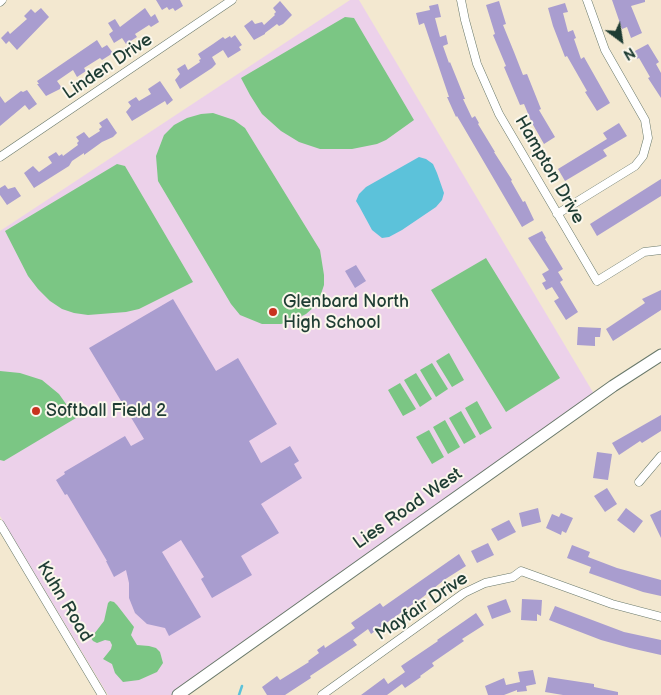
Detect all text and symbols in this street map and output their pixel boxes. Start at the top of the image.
north arrow [596,15,646,65]
street label: Linden Drive [59,29,157,105]
text: N [620,43,638,63]
street label: Hampton Drive [509,112,589,228]
place label: Glenbard North High School [283,291,409,334]
marker: Glenbard North High School [267,306,279,318]
place label: Softball Field 2 [46,400,167,422]
marker: Softball Field 2 [30,405,42,417]
street label: Lies Road West [349,463,467,555]
street label: Kuhn Road [32,558,96,646]
street label: Mayfair Drive [372,568,472,646]

